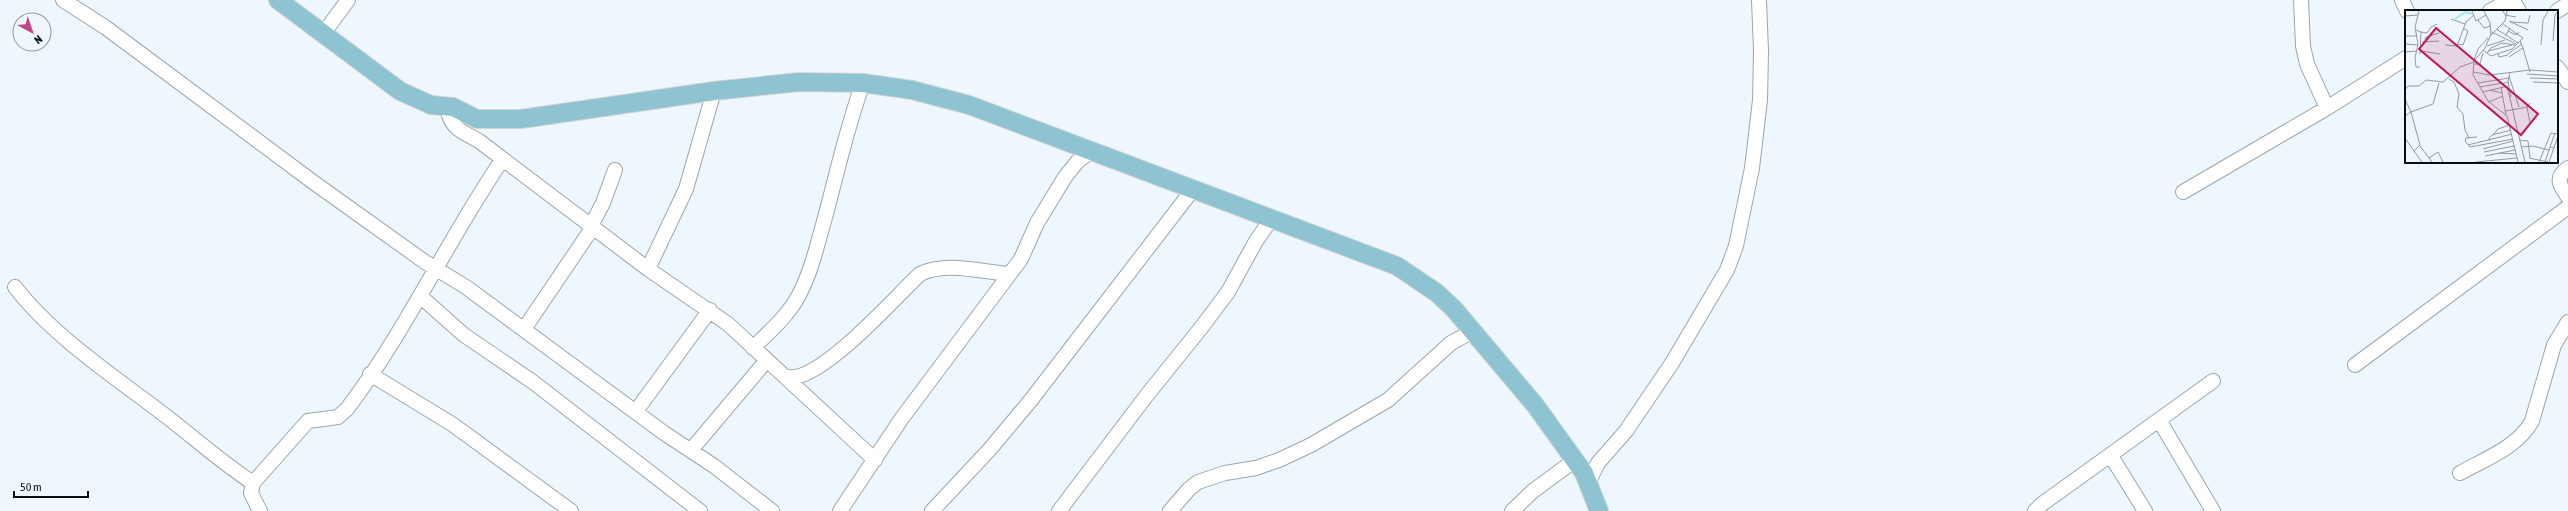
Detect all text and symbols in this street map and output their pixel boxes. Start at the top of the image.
inset map [2405,10,2558,163]
north arrow [12,12,52,52]
text: N [32,33,45,46]
scale bar [14,473,88,499]
text: 50 m [20,480,42,494]

